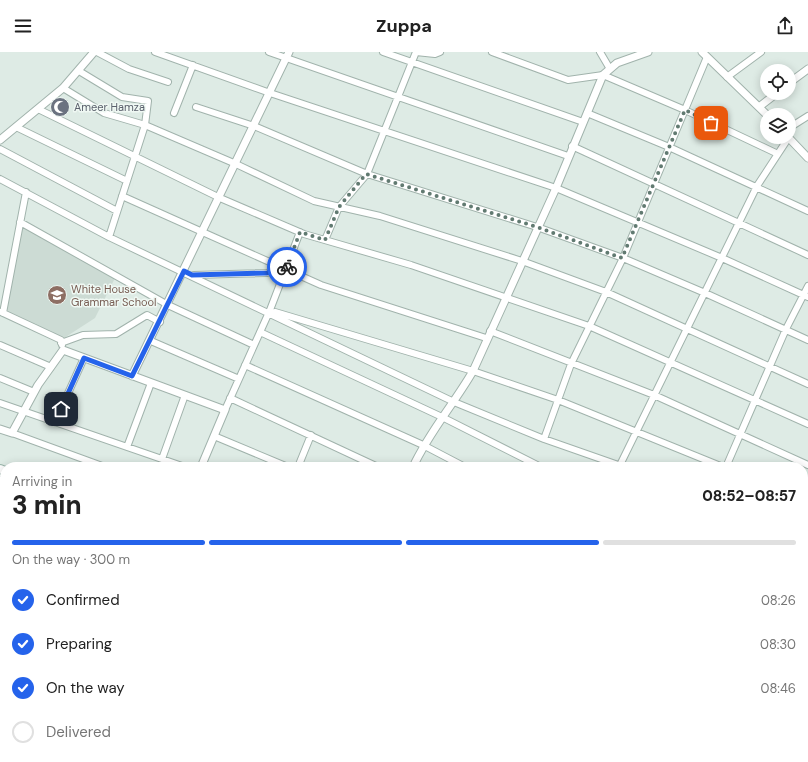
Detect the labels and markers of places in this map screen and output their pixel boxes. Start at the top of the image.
mosque icon: Ameer Hamza [49,96,71,118]
place label: Ameer Hamza [74,100,145,114]
pin [694,106,728,140]
place label: White House Grammar School [71,282,156,309]
school or university icon: White House Grammar School [46,284,68,306]
pin [44,392,78,426]

